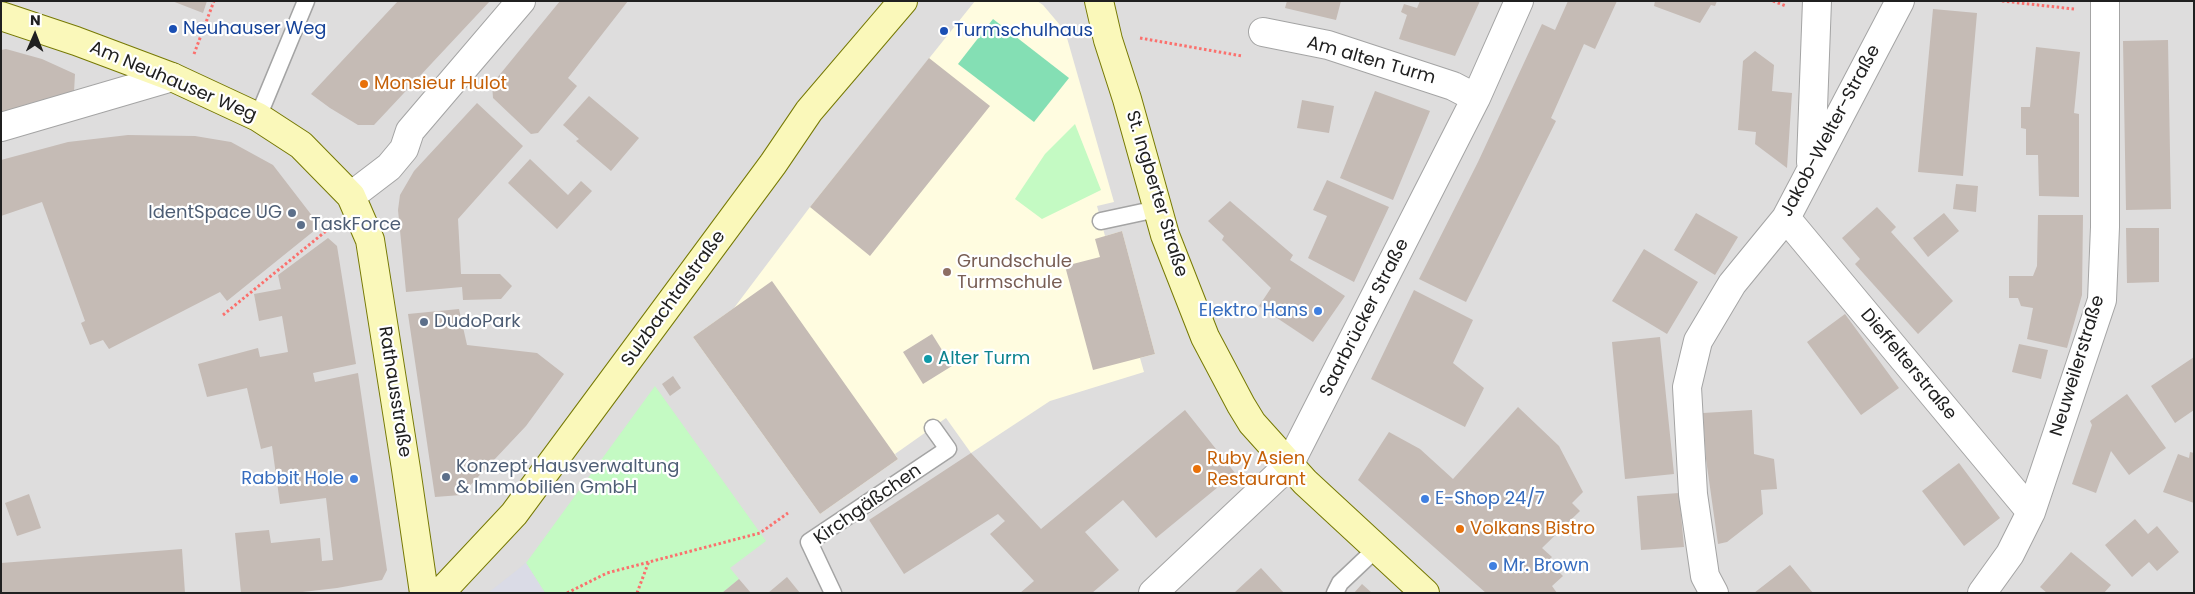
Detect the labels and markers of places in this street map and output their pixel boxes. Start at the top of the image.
place label: Neuhauser Weg [183,18,327,40]
place label: Turmschulhaus [954,20,1093,42]
marker: Neuhauser Weg [167,23,179,35]
marker: Turmschulhaus [938,25,950,37]
place label: Monsieur Hulot [374,73,507,95]
marker: Monsieur Hulot [358,78,370,90]
place label: IdentSpace UG [148,202,282,224]
marker: IdentSpace UG [286,207,298,219]
place label: TaskForce [311,214,401,236]
marker: TaskForce [295,219,307,231]
place label: Grundschule Turmschule [957,251,1072,294]
marker: Grundschule Turmschule [941,266,953,278]
place label: Elektro Hans [1199,300,1308,322]
marker: Elektro Hans [1312,305,1324,317]
place label: DudoPark [434,311,521,333]
marker: DudoPark [418,316,430,328]
place label: Alter Turm [938,348,1030,370]
marker: Alter Turm [922,353,934,365]
place label: Ruby Asien Restaurant [1207,448,1306,490]
place label: Konzept Hausverwaltung & Immobilien GmbH [456,456,679,498]
marker: Ruby Asien Restaurant [1191,463,1203,475]
place label: Rabbit Hole [241,468,344,490]
marker: Konzept Hausverwaltung & Immobilien GmbH [440,471,452,483]
marker: Rabbit Hole [348,473,360,485]
place label: E-Shop 24/7 [1435,488,1545,510]
marker: E-Shop 24/7 [1419,493,1431,505]
place label: Volkans Bistro [1470,518,1595,540]
marker: Volkans Bistro [1454,523,1466,535]
place label: Mr. Brown [1503,555,1589,577]
marker: Mr. Brown [1487,560,1499,572]

